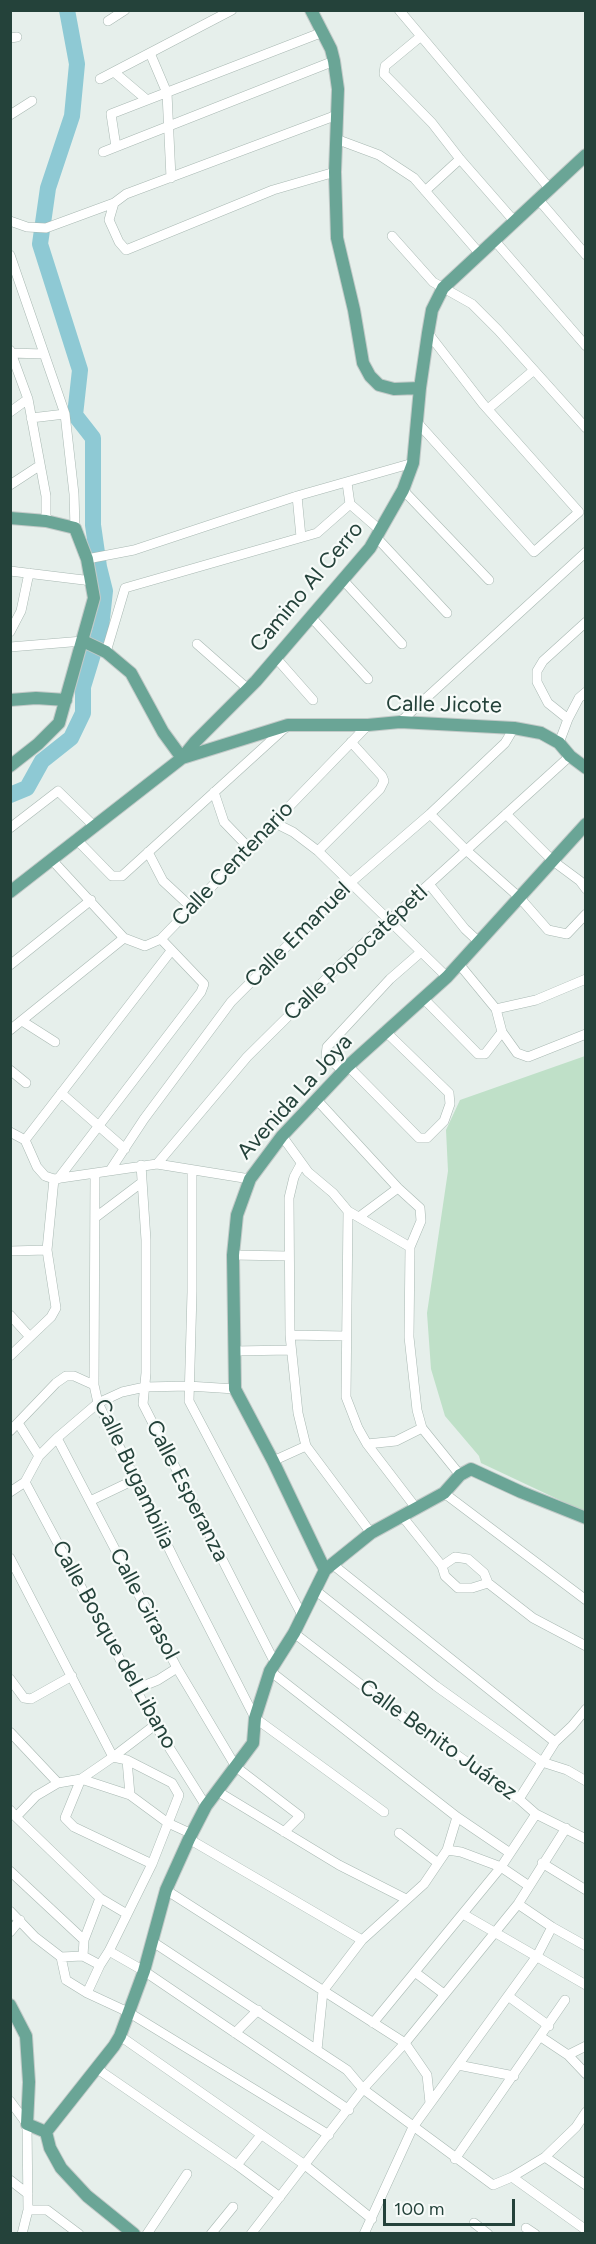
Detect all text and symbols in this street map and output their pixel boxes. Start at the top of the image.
street label: Camino Al Cerro [245,516,369,658]
street label: Calle Jicote [386,691,502,719]
street label: Calle Centenario [167,796,299,932]
street label: Calle Emanuel [240,877,356,993]
street label: Calle Popocatépetl [279,880,433,1026]
street label: Avenida La Joya [232,1029,358,1165]
street label: Calle Bugambilia [88,1395,180,1553]
street label: Calle Esperanza [140,1416,234,1566]
street label: Calle Bosque del Libano [46,1536,182,1754]
street label: Calle Girasol [104,1544,184,1664]
street label: Calle Benito Juárez [354,1674,522,1806]
scale bar [386,2187,518,2225]
text: 100 m [394,2198,444,2220]

